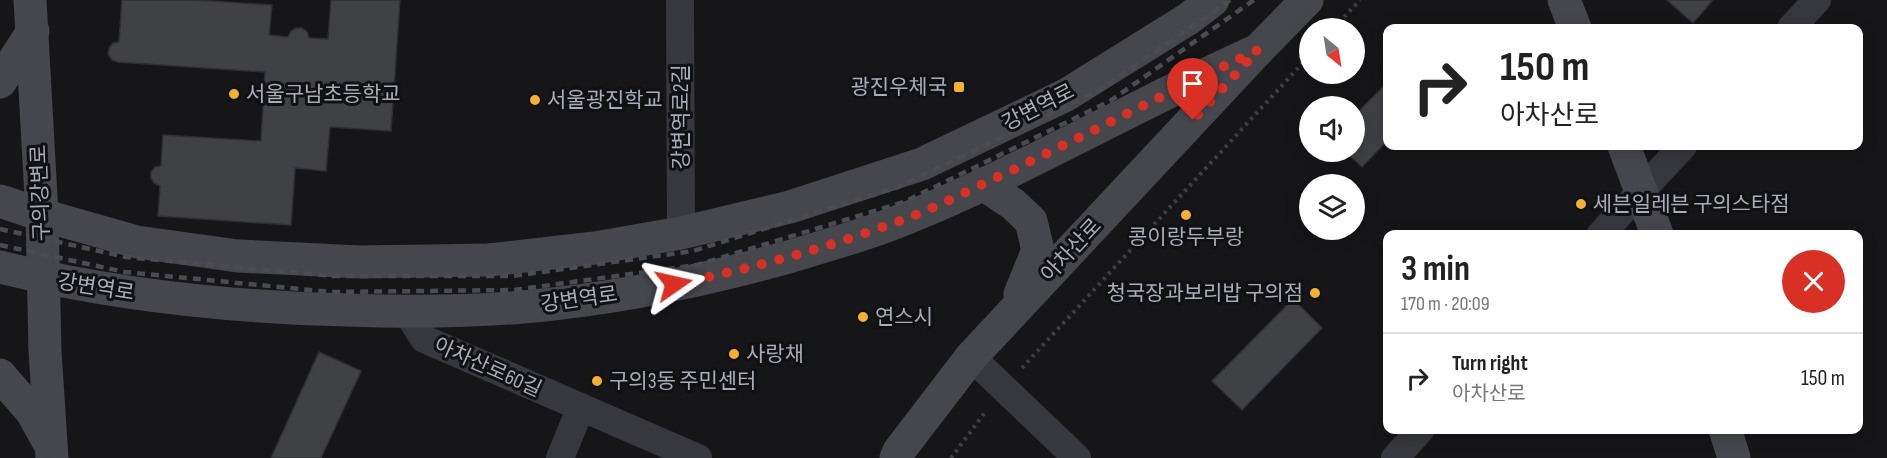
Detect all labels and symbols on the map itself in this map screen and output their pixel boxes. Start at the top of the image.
north arrow [1299,18,1365,84]
pin [1167,58,1218,120]
street label: 강변역로2길 [669,64,694,170]
place label: 광진우체국 [850,75,947,100]
street label: 강변역로 [998,79,1078,136]
marker: 광진우체국 [952,80,966,94]
place label: 서울구남초등학교 [246,82,401,107]
marker: 서울구남초등학교 [227,87,241,101]
place label: 서울광진학교 [547,88,663,113]
marker: 서울광진학교 [528,93,542,107]
street label: 구의강변로 [26,144,55,242]
place label: 세븐일레븐 구의스타점 [1593,192,1790,217]
marker: 세븐일레븐 구의스타점 [1574,197,1588,211]
marker: 콩이랑두부랑 [1179,208,1193,222]
street label: 아차산로 [1036,214,1107,287]
place label: 콩이랑두부랑 [1128,225,1244,250]
position arrow [642,252,706,316]
street label: 강변역로 [56,269,136,306]
place label: 청국장과보리밥 구의점 [1106,281,1303,306]
street label: 강변역로 [539,282,619,317]
marker: 청국장과보리밥 구의점 [1308,286,1322,300]
place label: 연스시 [875,305,933,330]
marker: 연스시 [856,310,870,324]
street label: 아차산로60길 [430,333,545,402]
place label: 사랑채 [746,342,804,367]
marker: 사랑채 [727,347,741,361]
place label: 구의3동 주민센터 [609,369,756,394]
marker: 구의3동 주민센터 [590,374,604,388]

